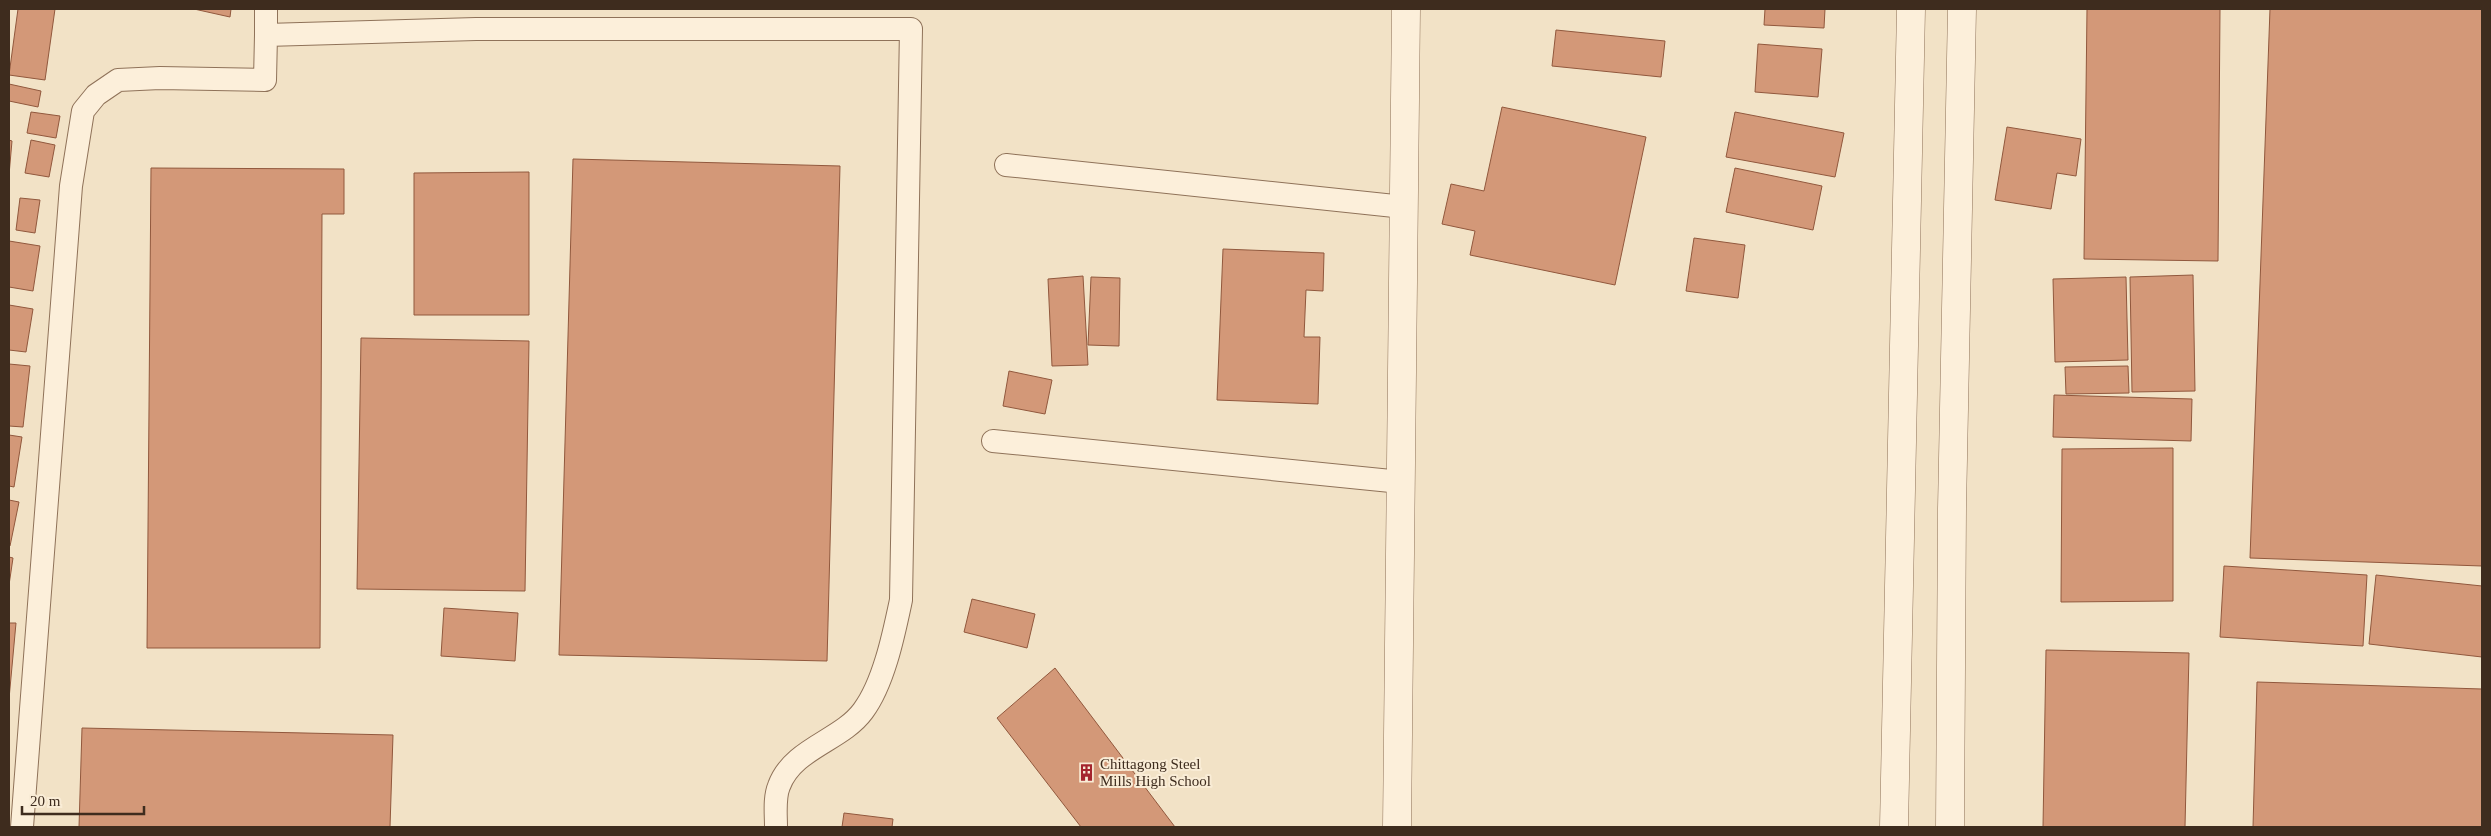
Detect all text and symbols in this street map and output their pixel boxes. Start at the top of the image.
place label: Chittagong Steel Mills High School [1100,756,1211,789]
building icon: Chittagong Steel Mills High School [1076,763,1096,783]
scale bar [22,784,145,816]
text: 20 m [30,793,61,809]

